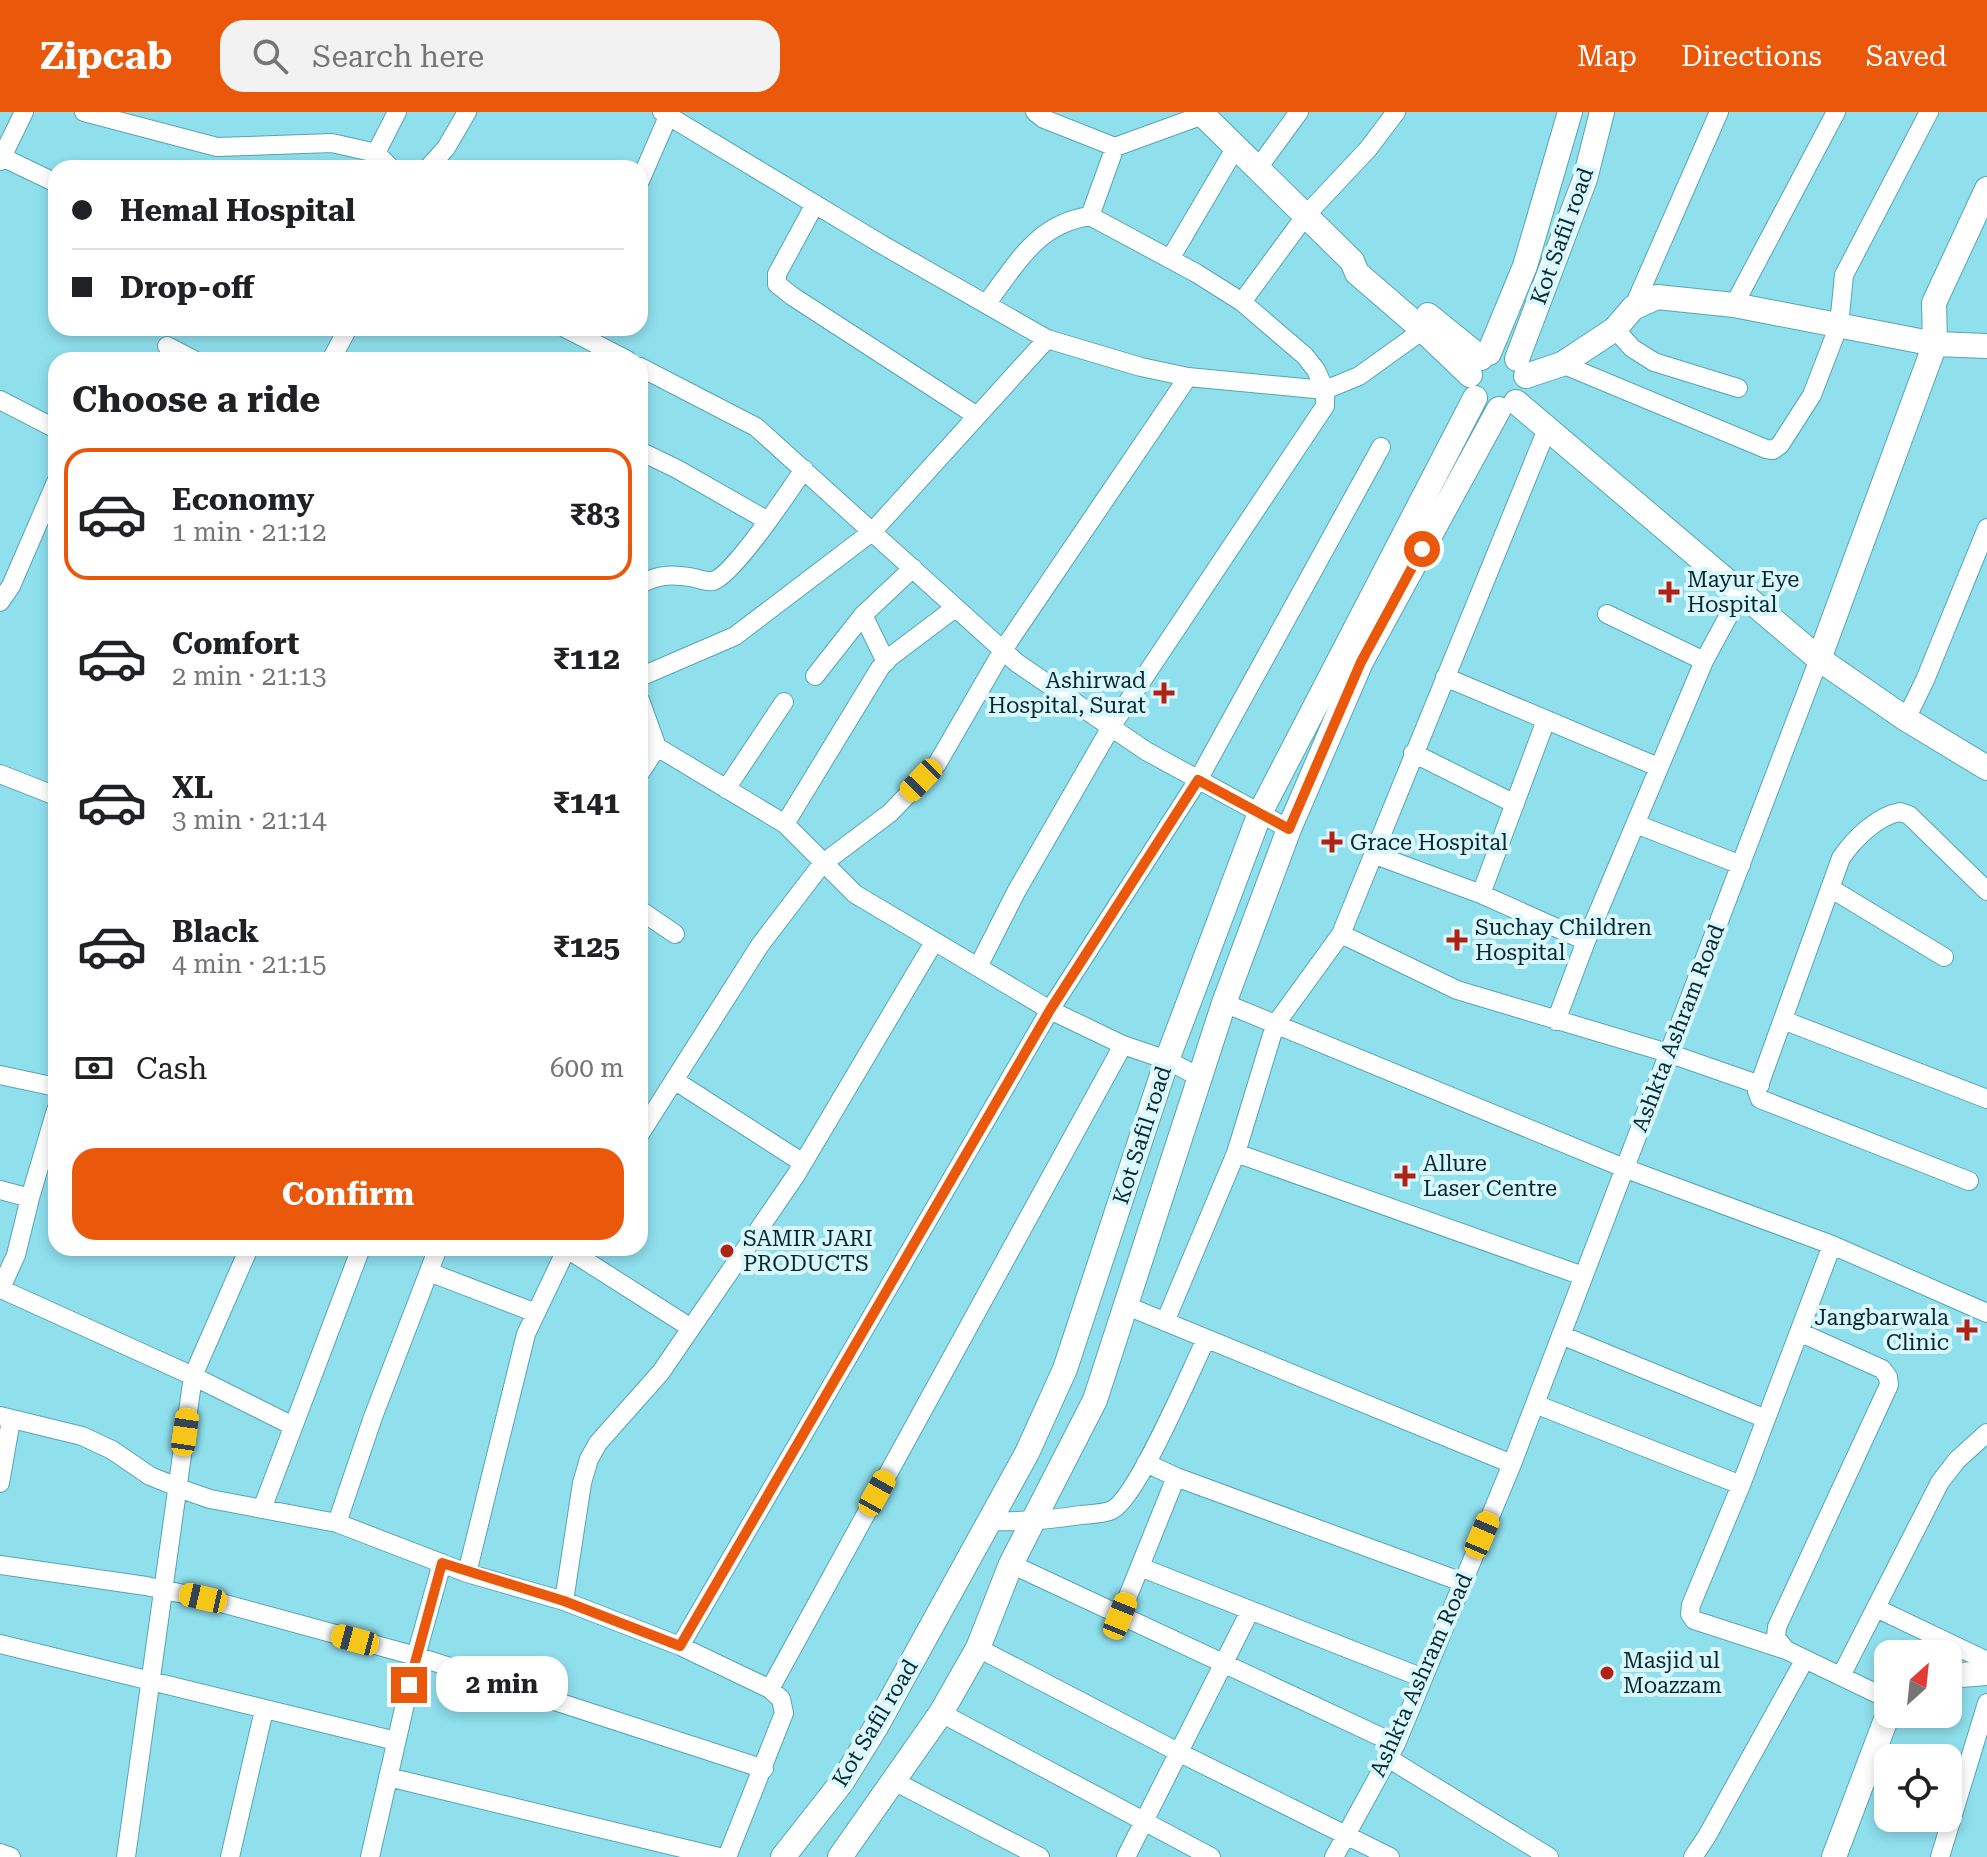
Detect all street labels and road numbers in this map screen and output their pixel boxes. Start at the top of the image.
street label: Kot Safil road [1526,164,1598,308]
street label: Ashkta Ashram Road [1627,921,1729,1135]
street label: Kot Safil road [1108,1063,1176,1207]
street label: Ashkta Ashram Road [1365,1569,1477,1781]
street label: Kot Safil road [827,1655,923,1791]

